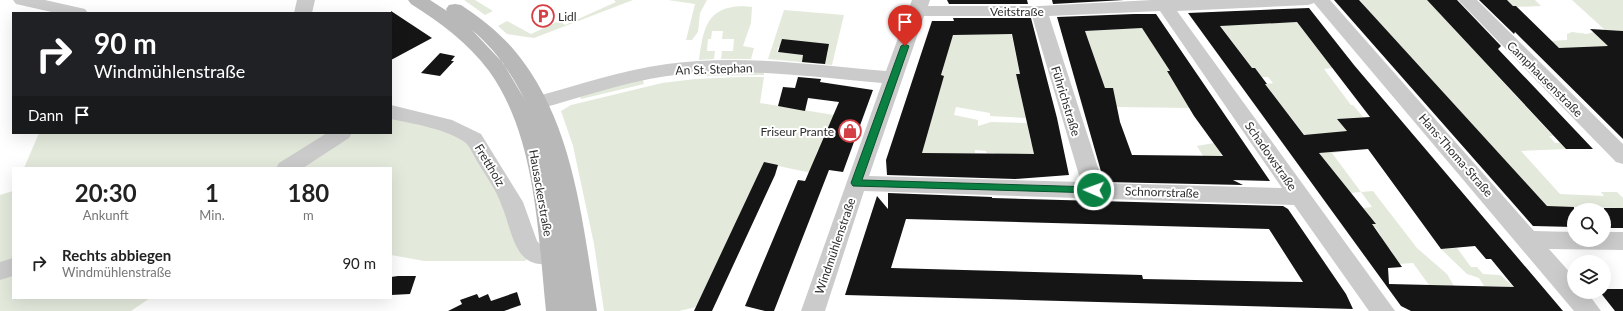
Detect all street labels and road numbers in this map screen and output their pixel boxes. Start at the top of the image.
street label: Veitstraße [990,4,1044,19]
street label: Camphausenstraße [1504,38,1586,120]
street label: An St. Stephan [675,60,753,78]
street label: Führichstraße [1048,64,1084,138]
street label: Hans-Thoma-Straße [1416,110,1496,200]
street label: Schadowstraße [1242,119,1300,193]
street label: Frettholz [472,141,509,189]
street label: Hausackerstraße [526,148,556,238]
street label: Schnorrstraße [1125,183,1199,201]
street label: Windmühlenstraße [811,196,859,296]

